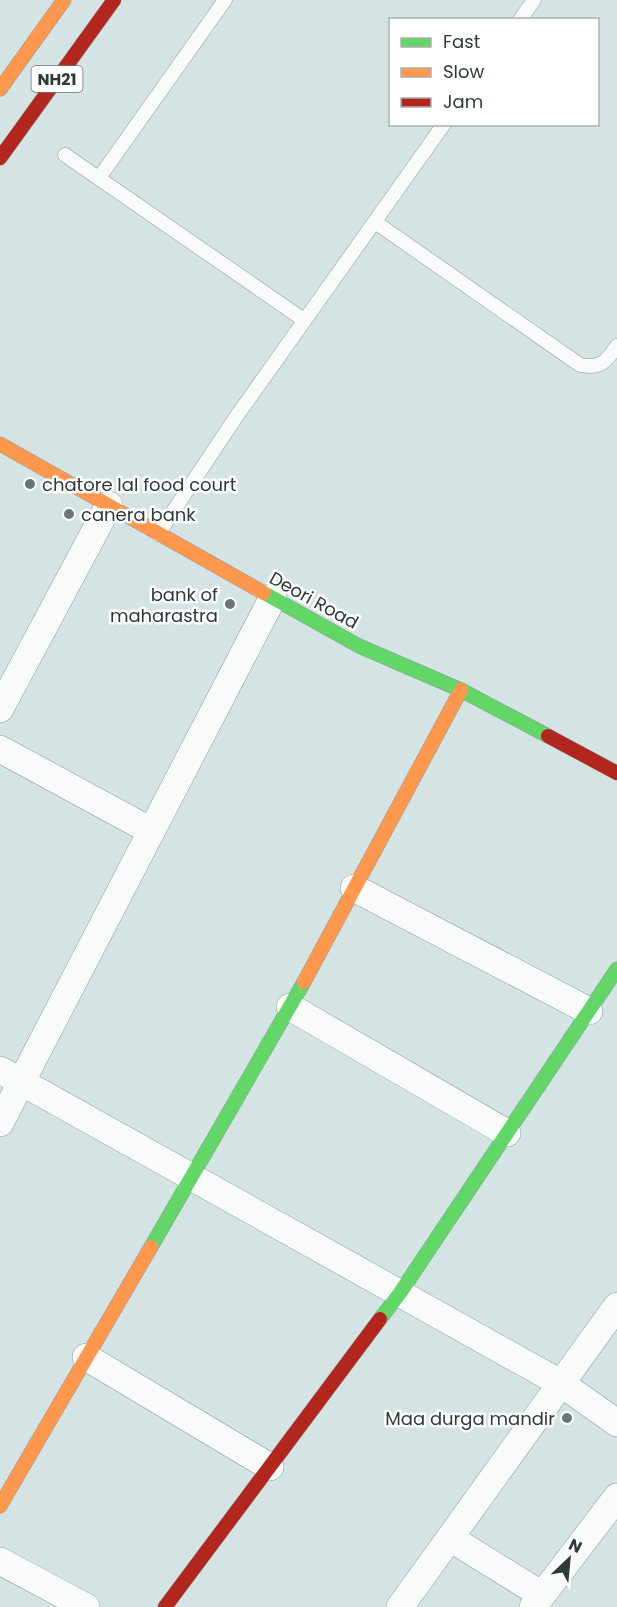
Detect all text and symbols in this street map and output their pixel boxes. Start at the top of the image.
legend [389,18,599,126]
text: Fast [443,29,480,54]
text: Slow [443,59,485,84]
road number: NH21 [32,66,82,92]
text: Jam [443,89,483,114]
place label: chatore lal food court [42,472,236,497]
marker: chatore lal food court [23,477,37,491]
place label: canera bank [81,502,196,527]
marker: canera bank [62,507,76,521]
street label: Deori Road [265,565,363,635]
place label: bank of maharastra [110,582,218,628]
marker: bank of maharastra [223,597,237,611]
place label: Maa durga mandir [385,1406,555,1431]
marker: Maa durga mandir [560,1411,574,1425]
north arrow [539,1529,599,1589]
text: N [565,1533,586,1559]

